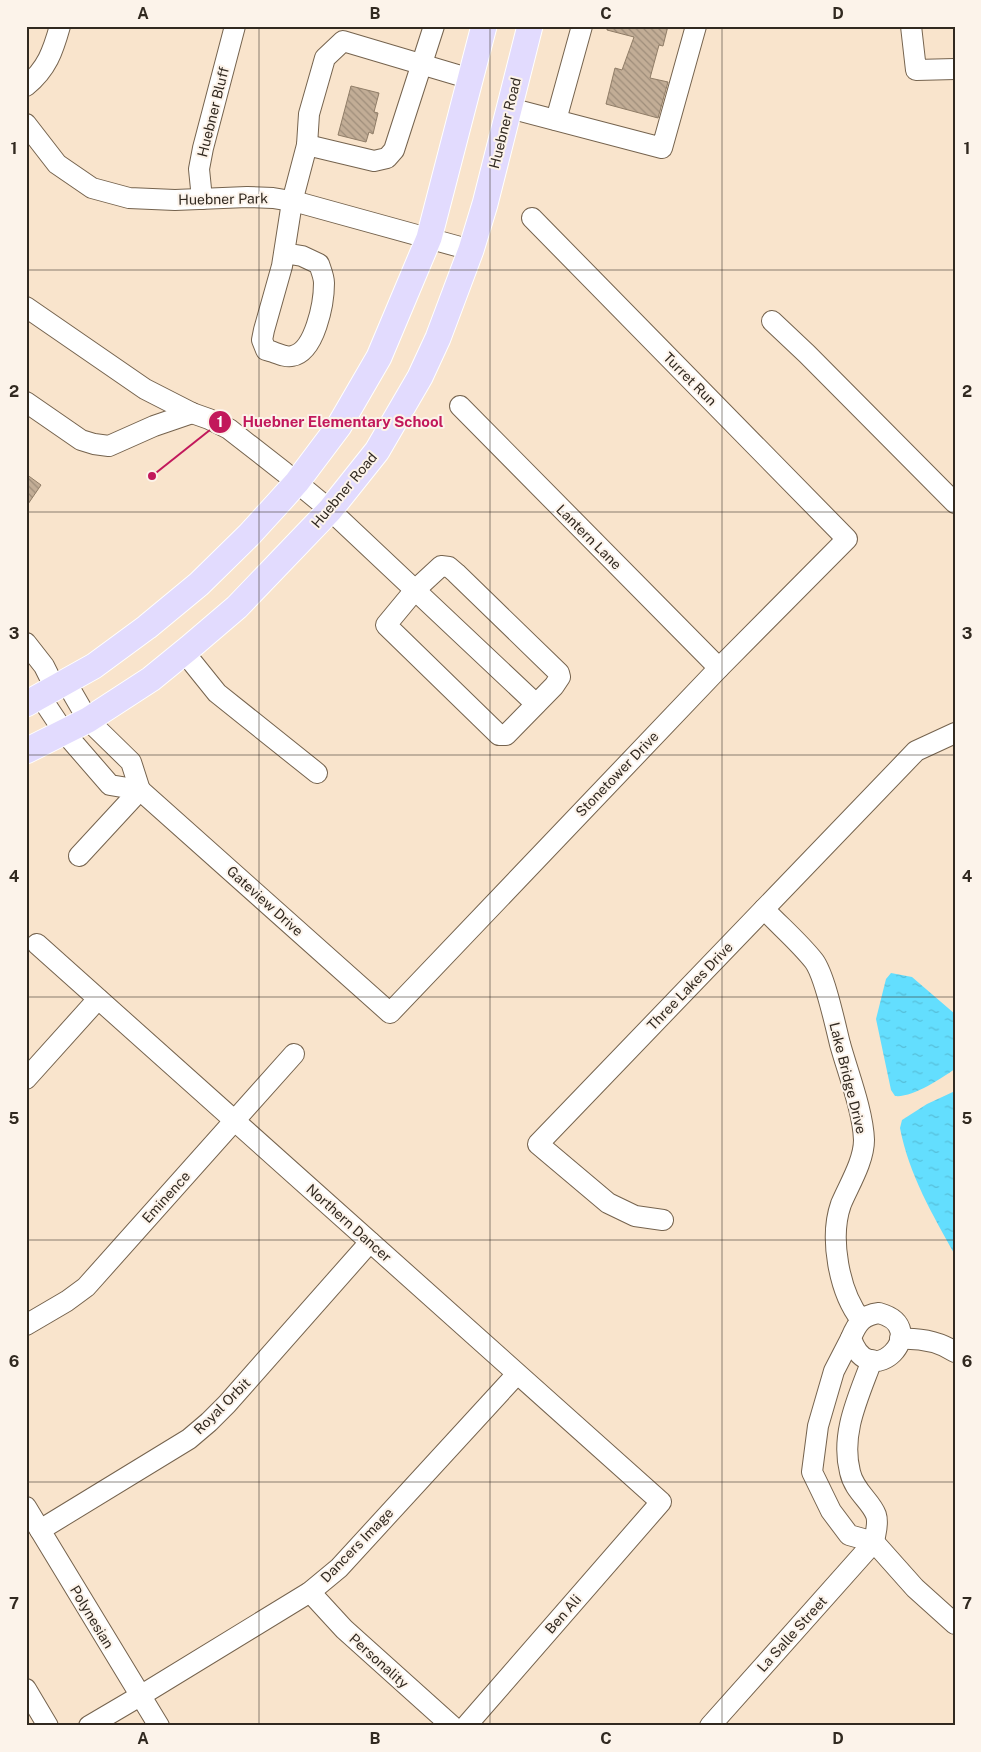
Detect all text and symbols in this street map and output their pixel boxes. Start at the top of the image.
text: A [137,4,149,23]
text: B [370,4,381,23]
text: C [600,4,612,23]
text: D [832,4,844,23]
street label: Huebner Bluff [194,65,232,159]
street label: Huebner Road [486,76,524,170]
text: 1 [11,139,17,158]
text: 1 [964,139,970,158]
street label: Huebner Park [178,190,268,208]
street label: Turret Run [660,349,720,409]
text: 2 [9,382,19,401]
text: 2 [962,382,972,401]
callout: Huebner Elementary School [207,407,453,437]
text: 1 [217,413,223,430]
text: Huebner Elementary School [243,413,444,430]
street label: Huebner Road [308,449,380,531]
street label: Lantern Lane [553,501,625,573]
text: 3 [9,624,19,643]
text: 3 [962,624,972,643]
street label: Stonetower Drive [572,728,662,820]
street label: Gateview Drive [224,863,306,939]
text: 4 [9,867,20,886]
text: 4 [962,867,973,886]
street label: Three Lakes Drive [644,939,736,1033]
street label: Lake Bridge Drive [826,1021,870,1135]
text: 5 [9,1109,20,1128]
text: 5 [962,1109,973,1128]
street label: Eminence [139,1168,193,1226]
street label: Northern Dancer [303,1181,395,1265]
text: 6 [9,1352,19,1371]
text: 6 [962,1352,972,1371]
street label: Royal Orbit [191,1375,253,1437]
street label: Dancers Image [318,1504,397,1585]
street label: Polynesian [67,1583,117,1651]
street label: Ben Ali [542,1591,584,1637]
street label: La Salle Street [754,1593,830,1675]
text: 7 [9,1594,19,1613]
text: 7 [962,1594,972,1613]
street label: Personality [346,1630,412,1692]
text: A [137,1729,149,1748]
text: B [370,1729,381,1748]
text: C [600,1729,612,1748]
text: D [832,1729,844,1748]

